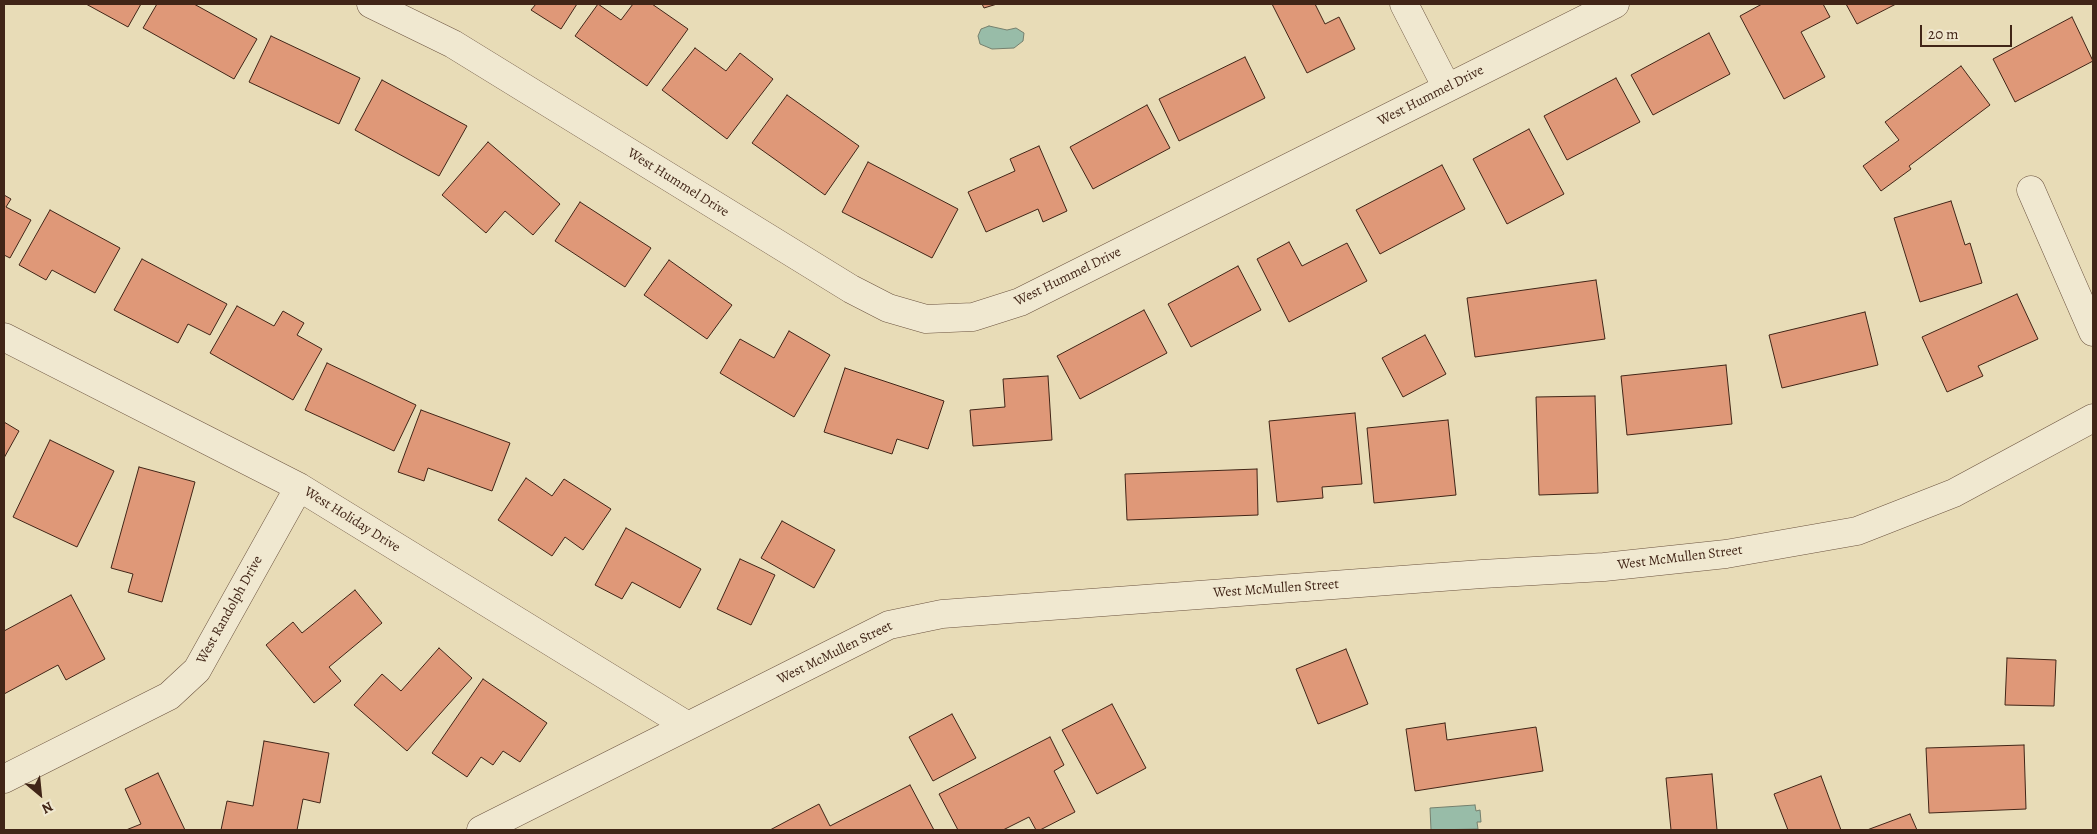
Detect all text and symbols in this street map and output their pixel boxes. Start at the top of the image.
scale bar [1922,15,2014,47]
text: 20 m [1928,24,1959,44]
street label: West Hummel Drive [1375,62,1487,130]
street label: West Hummel Drive [624,145,732,221]
street label: West Hummel Drive [1012,244,1124,310]
street label: West Holiday Drive [301,484,403,556]
street label: West McMullen Street [1616,542,1744,574]
street label: West Randolph Drive [193,553,267,667]
street label: West McMullen Street [1213,576,1339,602]
street label: West McMullen Street [775,618,895,688]
north arrow [15,769,65,819]
text: N [38,797,56,818]

